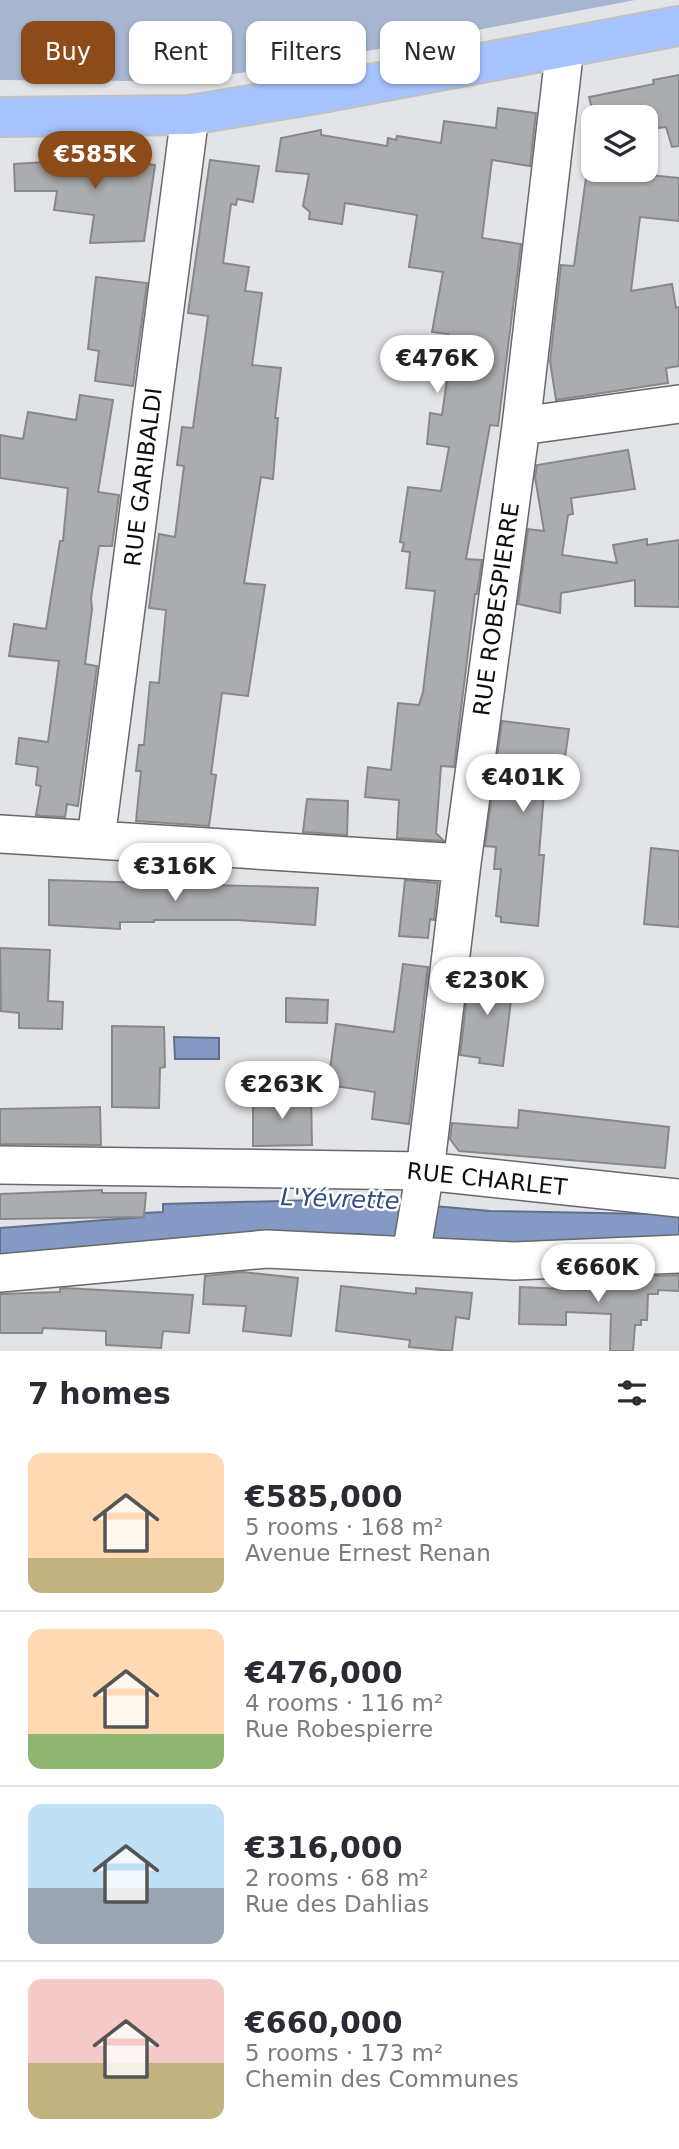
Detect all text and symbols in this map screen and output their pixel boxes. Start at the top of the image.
chip: Buy [21,21,115,84]
chip: Rent [129,21,232,84]
chip: Filters [246,21,366,84]
chip: New [380,21,480,84]
map controls [581,105,658,182]
button: layers [581,105,658,182]
pin: €585K [46,132,144,191]
text: €585K [54,141,136,167]
pin: €476K [388,336,486,395]
text: €476K [396,345,478,371]
street label: RUE GARIBALDI [119,386,167,568]
street label: RUE ROBESPIERRE [468,501,524,717]
pin: €401K [474,754,572,814]
text: €401K [482,764,564,790]
pin: €316K [126,844,224,903]
text: €316K [134,853,216,879]
pin: €230K [438,958,536,1017]
text: €230K [446,967,528,993]
pin: €263K [233,1062,331,1121]
text: €263K [241,1071,323,1097]
street label: RUE CHARLET [406,1158,569,1200]
water label: L'Yévrette [280,1183,400,1215]
pin: €660K [549,1244,647,1304]
text: €660K [557,1254,639,1280]
icon: filters [613,1374,651,1412]
text: 7 homes [28,1376,171,1411]
text: €585,000 [245,1479,403,1514]
icon: home [84,1481,168,1565]
text: 5 rooms · 168 m² [245,1514,443,1540]
text: Avenue Ernest Renan [245,1540,491,1566]
text: €476,000 [245,1655,403,1690]
icon: home [84,1657,168,1741]
text: 4 rooms · 116 m² [245,1690,443,1716]
text: Rue Robespierre [245,1716,433,1742]
text: €316,000 [245,1830,403,1865]
icon: home [84,1832,168,1916]
text: 2 rooms · 68 m² [245,1865,429,1891]
text: Rue des Dahlias [245,1891,429,1917]
text: €660,000 [245,2005,403,2040]
icon: home [84,2007,168,2091]
text: 5 rooms · 173 m² [245,2040,443,2066]
text: Chemin des Communes [245,2066,519,2092]

